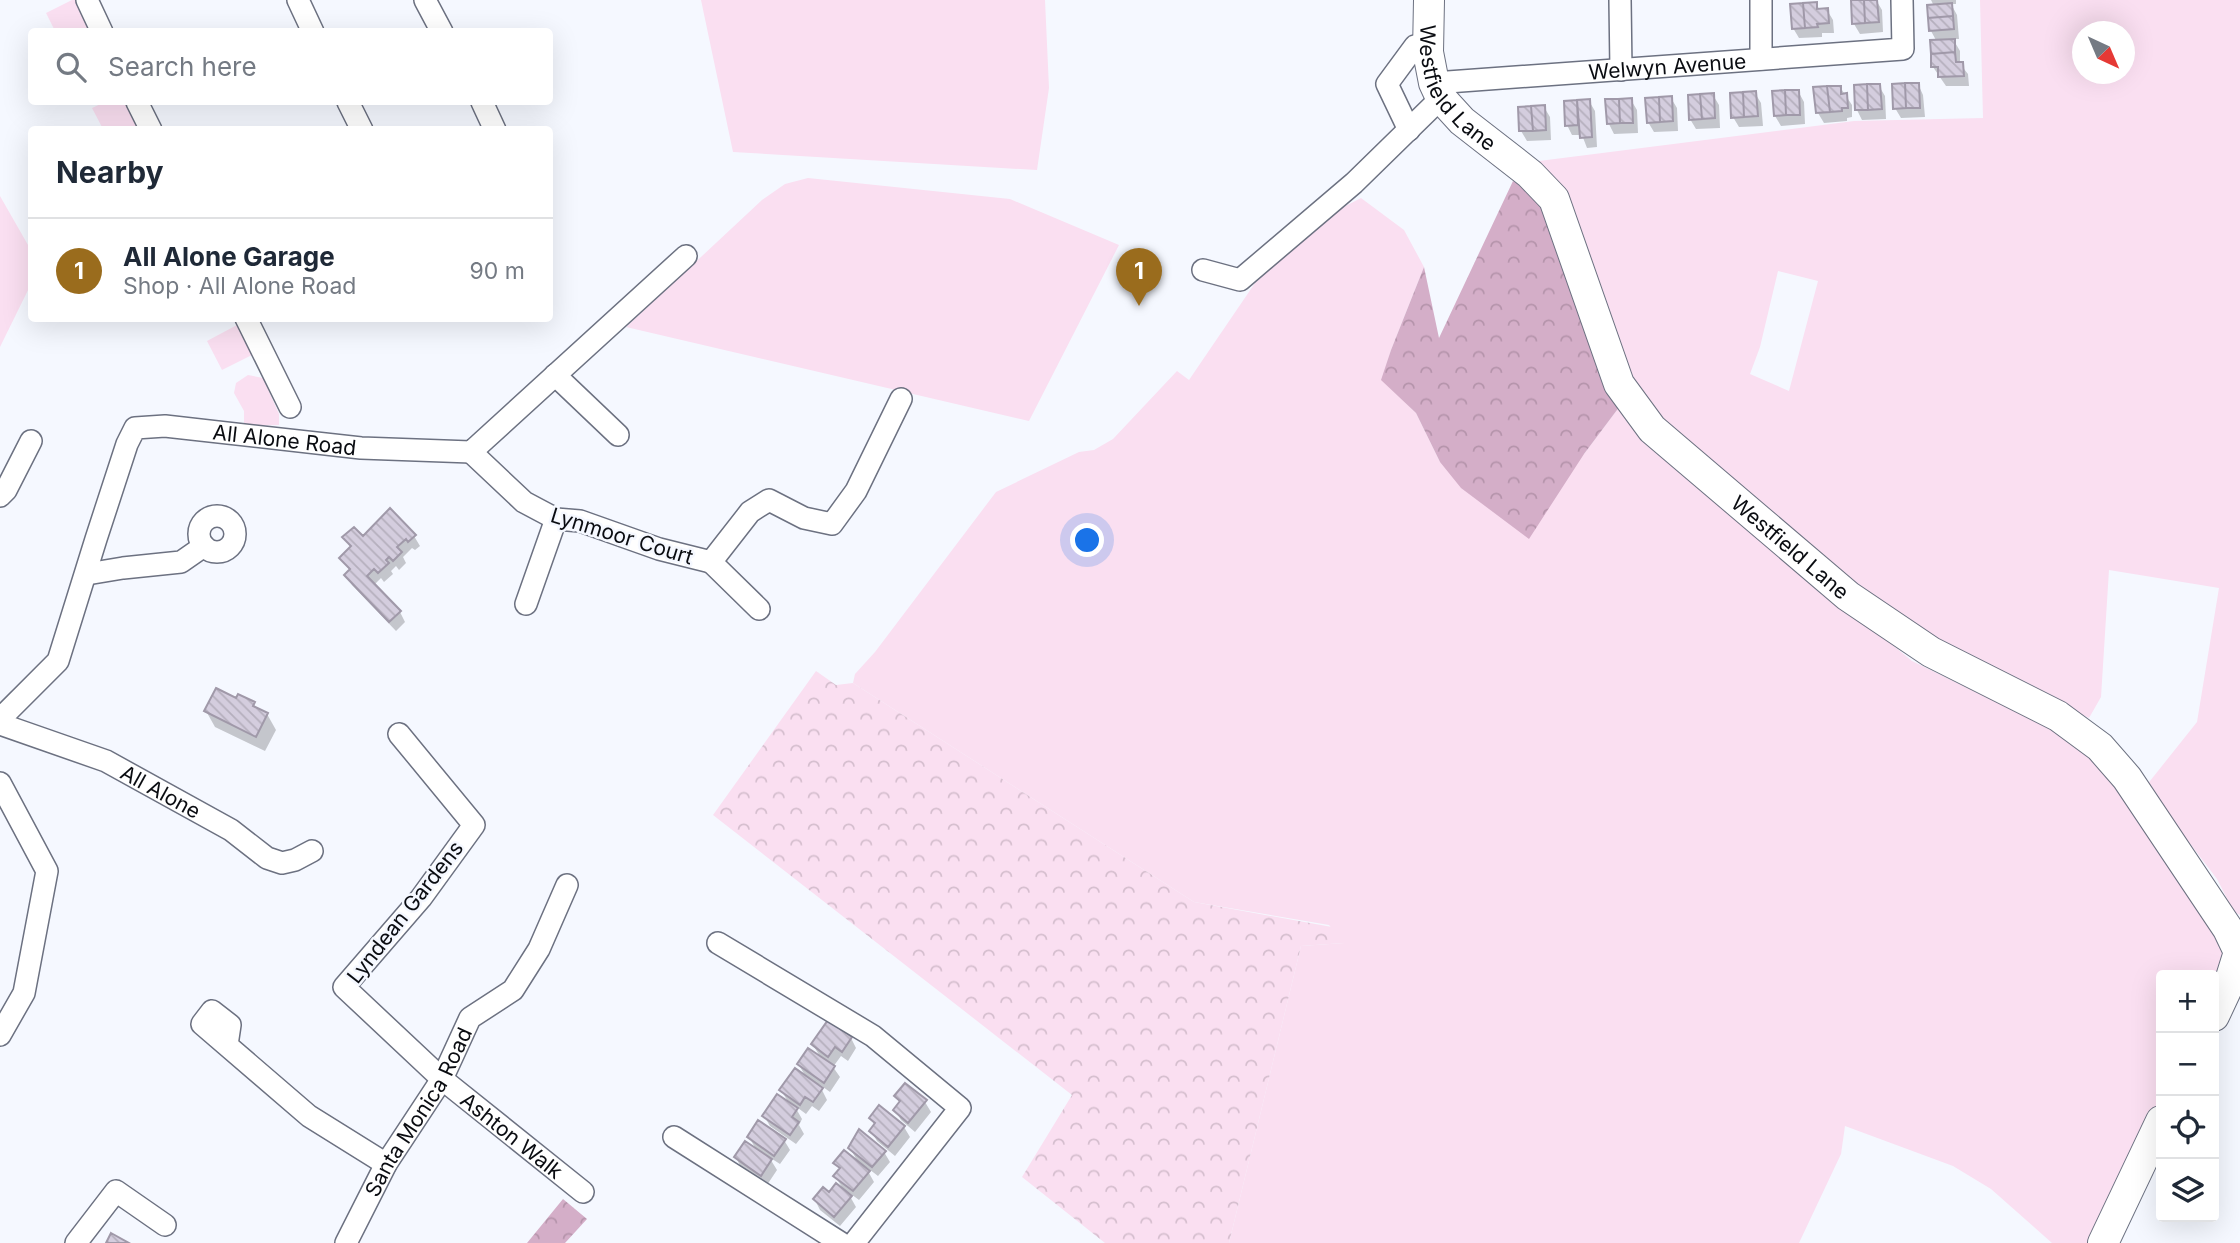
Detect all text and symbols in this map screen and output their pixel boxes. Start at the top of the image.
north arrow [2072,21,2135,84]
street label: Westfield Lane [1415,24,1501,155]
search box [28,28,553,105]
icon: search [52,48,90,86]
street label: Welwyn Avenue [1588,48,1747,84]
text: Search here [108,51,257,82]
text: Nearby [56,154,164,190]
text: All Alone Garage [123,241,335,272]
pin: 1 [1116,248,1162,306]
text: 1 [74,257,84,285]
text: 90 m [470,257,525,285]
text: Shop · All Alone Road [123,272,356,300]
street label: All Alone Road [212,419,358,460]
street label: Westfield Lane [1727,490,1854,604]
street label: Lynmoor Court [548,502,696,570]
your location [1070,523,1104,557]
street label: All Alone [117,759,205,823]
street label: Lyndean Gardens [342,836,468,988]
map controls [2156,970,2219,1222]
button: + [2156,970,2219,1033]
street label: Santa Monica Road [359,1023,477,1200]
button: − [2156,1033,2219,1096]
street label: Ashton Walk [456,1087,568,1184]
button: locate [2156,1096,2219,1159]
button: layers [2156,1159,2219,1222]

